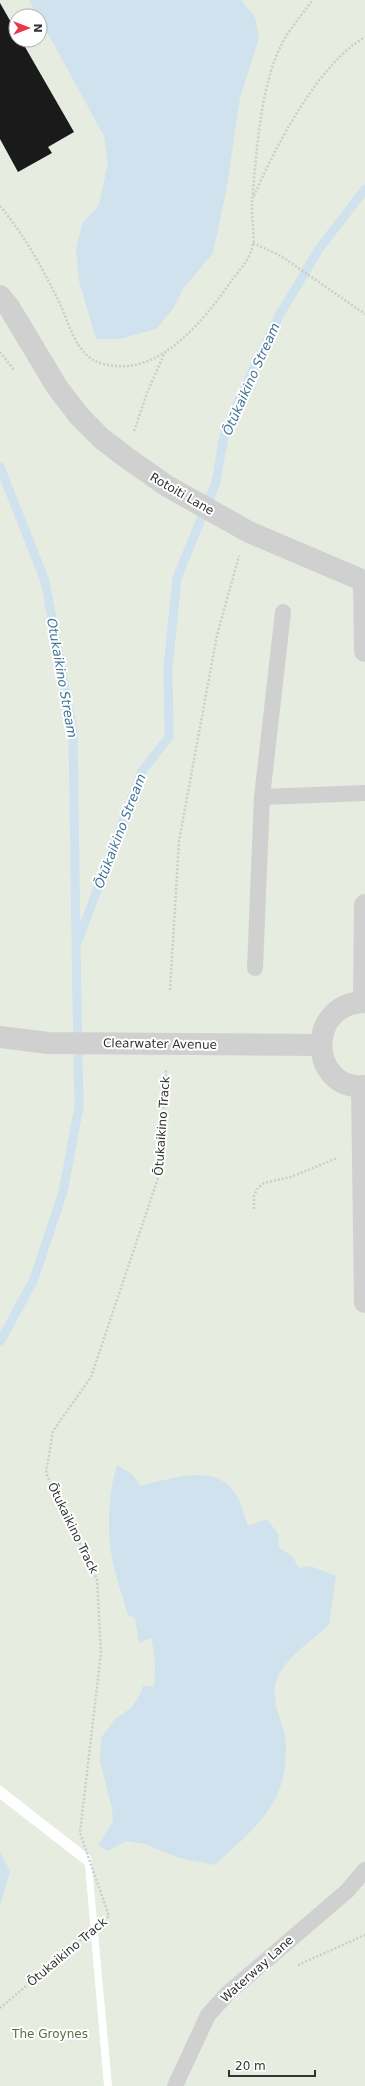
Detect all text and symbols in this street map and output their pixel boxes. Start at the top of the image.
north arrow [8,8,48,48]
text: N [31,23,44,33]
water label: Ōtūkaikino Stream [219,320,283,438]
street label: Rotoiti Lane [148,470,216,518]
water label: Otukaikino Stream [44,617,80,739]
water label: Ōtūkaikino Stream [91,772,149,890]
street label: Clearwater Avenue [103,1036,217,1052]
street label: Ōtukaikino Track [152,1076,172,1176]
street label: Ōtukaikino Track [45,1480,101,1576]
street label: Ōtukaikino Track [24,1915,110,1989]
street label: Waterway Lane [218,1933,296,2005]
park label: The Groynes [11,2027,88,2041]
scale bar [229,2052,315,2078]
text: 20 m [235,2059,266,2073]

